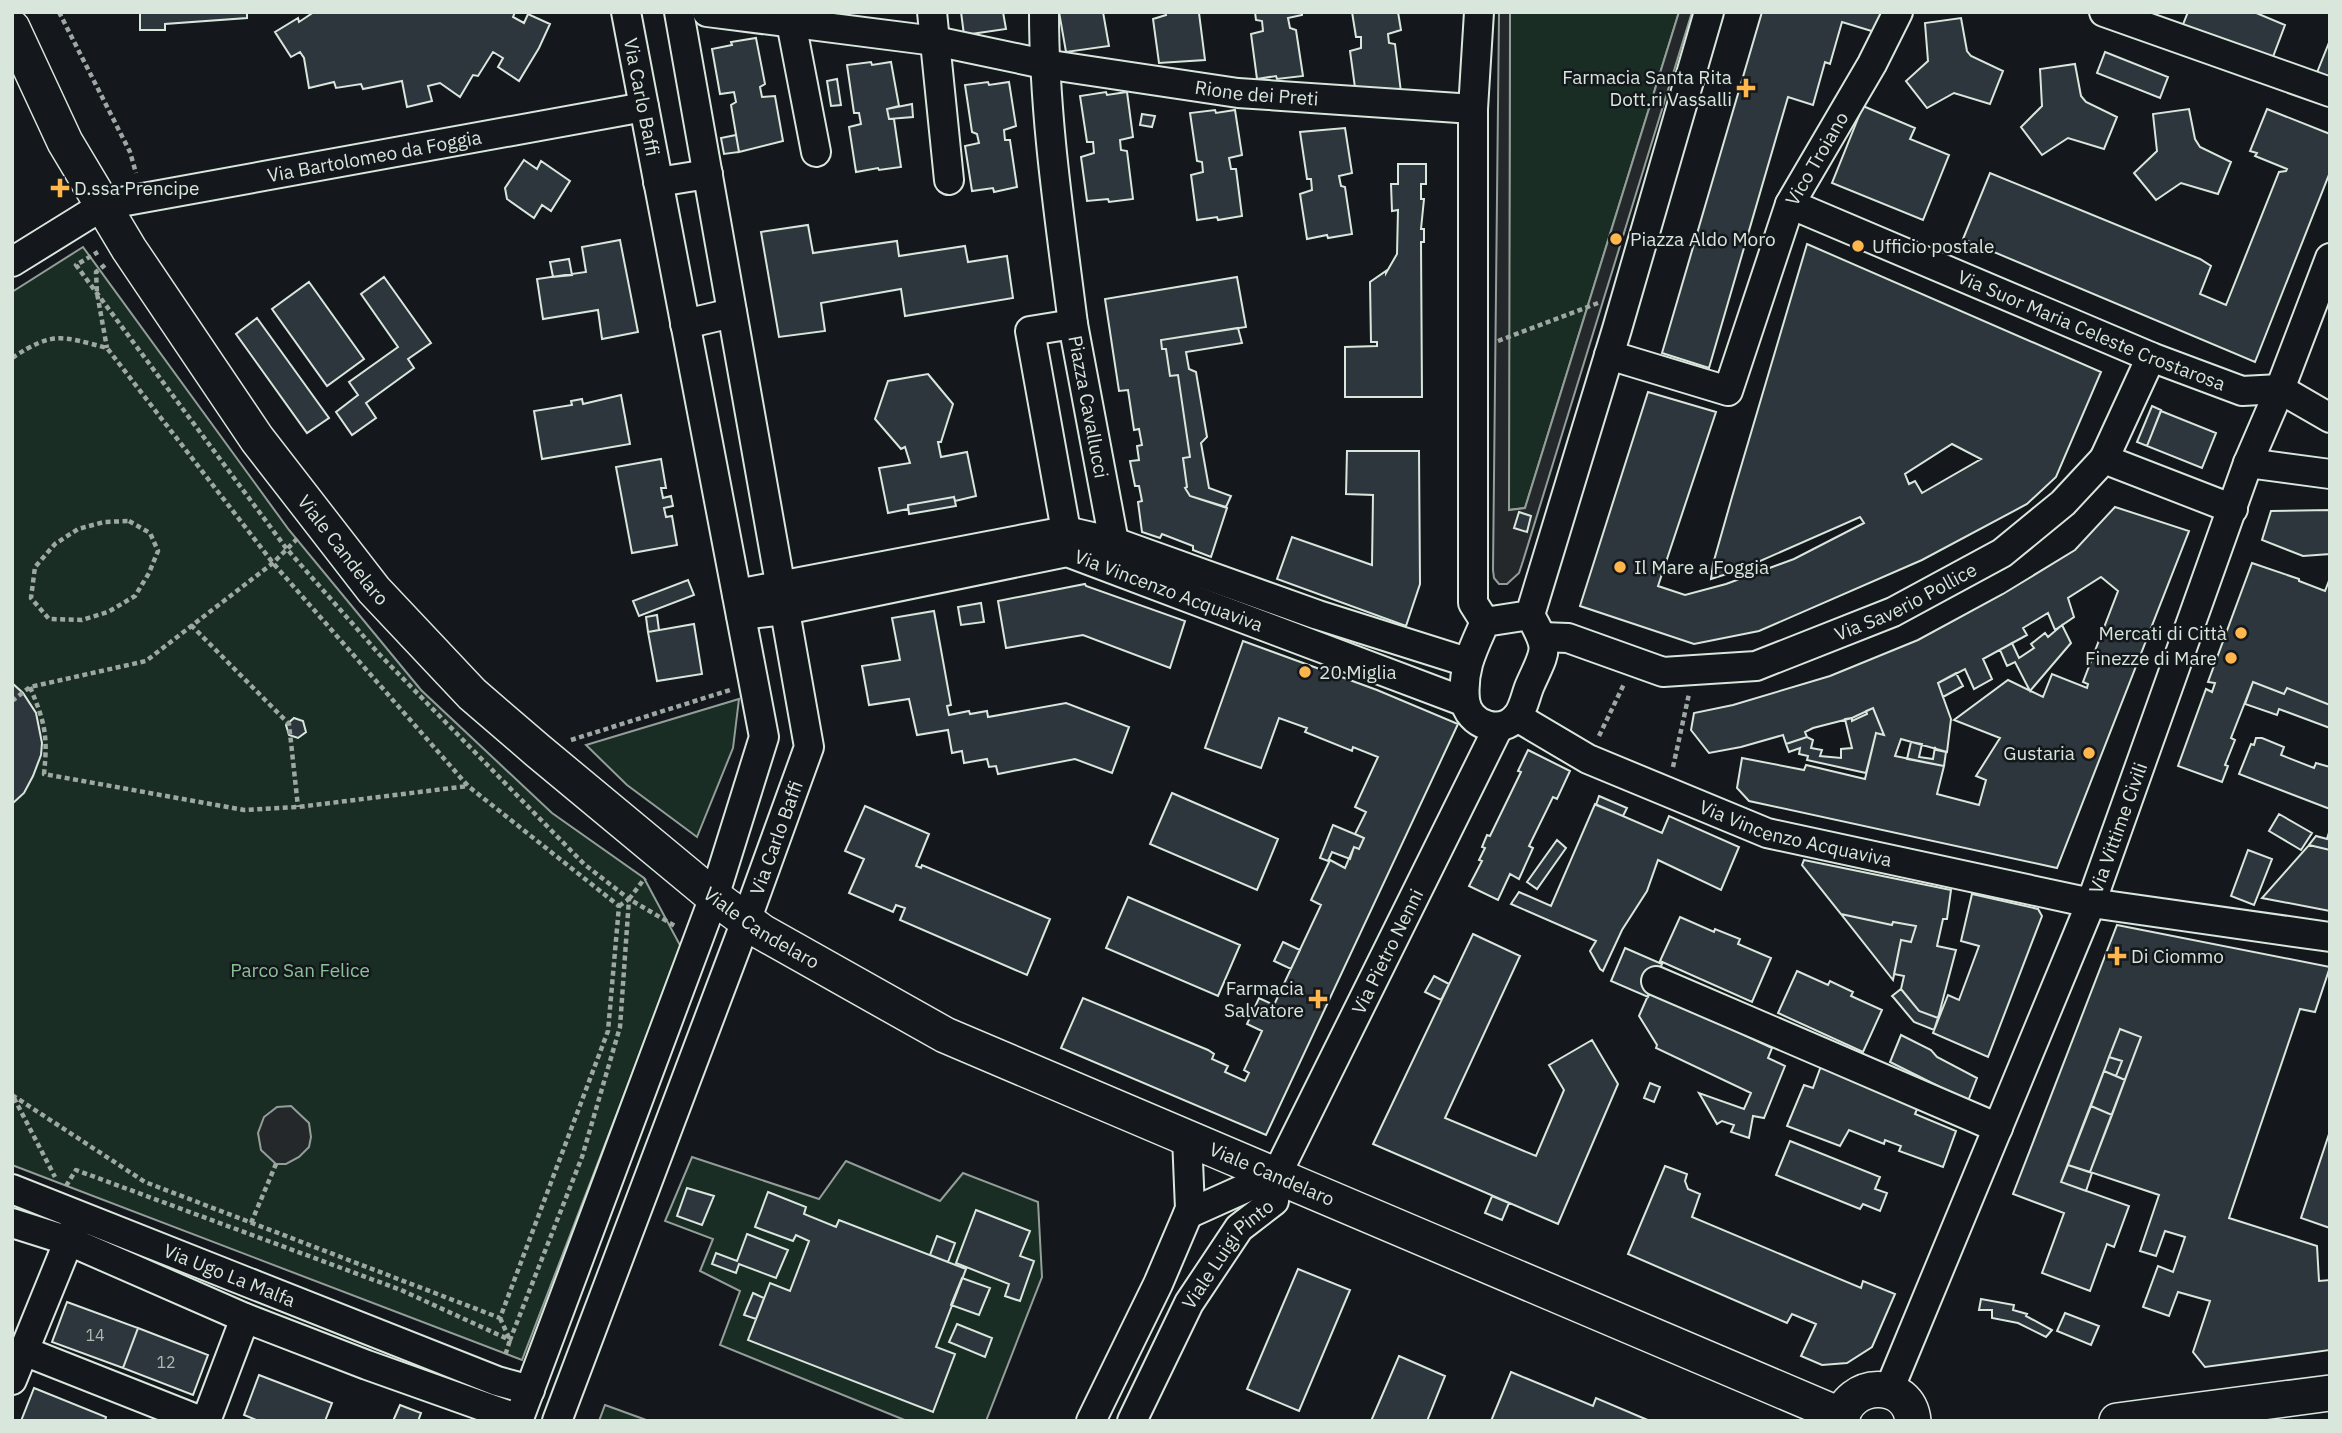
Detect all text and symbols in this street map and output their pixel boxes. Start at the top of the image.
street label: Via Carlo Baffi [619,36,665,158]
place label: Farmacia Santa Rita Dott.ri Vassalli [1562,65,1732,111]
street label: Rione dei Preti [1193,75,1319,110]
marker: Farmacia Santa Rita Dott.ri Vassalli [1738,80,1754,96]
street label: Vico Troiano [1780,107,1853,210]
street label: Via Bartolomeo da Foggia [265,125,483,187]
place label: D.ssa Prencipe [74,176,200,200]
marker: D.ssa Prencipe [52,180,68,196]
place label: Piazza Aldo Moro [1630,227,1776,251]
marker: Piazza Aldo Moro [1608,231,1624,247]
place label: Ufficio postale [1872,234,1994,258]
marker: Ufficio postale [1850,238,1866,254]
street label: Via Suor Maria Celeste Crostarosa [1954,264,2229,396]
street label: Piazza Cavallucci [1063,333,1114,480]
street label: Viale Candelaro [293,490,394,610]
street label: Via Vincenzo Acquaviva [1071,544,1266,637]
place label: Il Mare a Foggia [1634,555,1769,579]
street label: Via Saverio Pollice [1831,557,1981,646]
marker: Il Mare a Foggia [1612,559,1628,575]
place label: Mercati di Città [2099,621,2227,645]
marker: Mercati di Città [2233,625,2249,641]
place label: Finezze di Mare [2085,646,2217,670]
marker: Finezze di Mare [2223,650,2239,666]
place label: 20 Miglia [1319,660,1397,684]
marker: 20 Miglia [1297,664,1313,680]
place label: Gustaria [2003,741,2075,765]
marker: Gustaria [2081,745,2097,761]
street label: Via Vittime Civili [2083,759,2152,897]
street label: Via Carlo Baffi [744,777,808,898]
street label: Via Vincenzo Acquaviva [1696,794,1894,872]
street label: Viale Candelaro [699,881,824,974]
street label: Via Pietro Nenni [1346,885,1428,1018]
place label: Di Ciommo [2131,944,2224,968]
marker: Di Ciommo [2109,948,2125,964]
park label: Parco San Felice [230,958,370,982]
place label: Farmacia Salvatore [1224,976,1304,1022]
marker: Farmacia Salvatore [1310,991,1326,1007]
street label: Viale Candelaro [1206,1137,1338,1211]
street label: Viale Luigi Pinto [1176,1194,1278,1313]
street label: Via Ugo La Malfa [160,1238,299,1312]
house number: 14 [85,1325,105,1345]
house number: 12 [156,1352,176,1372]

